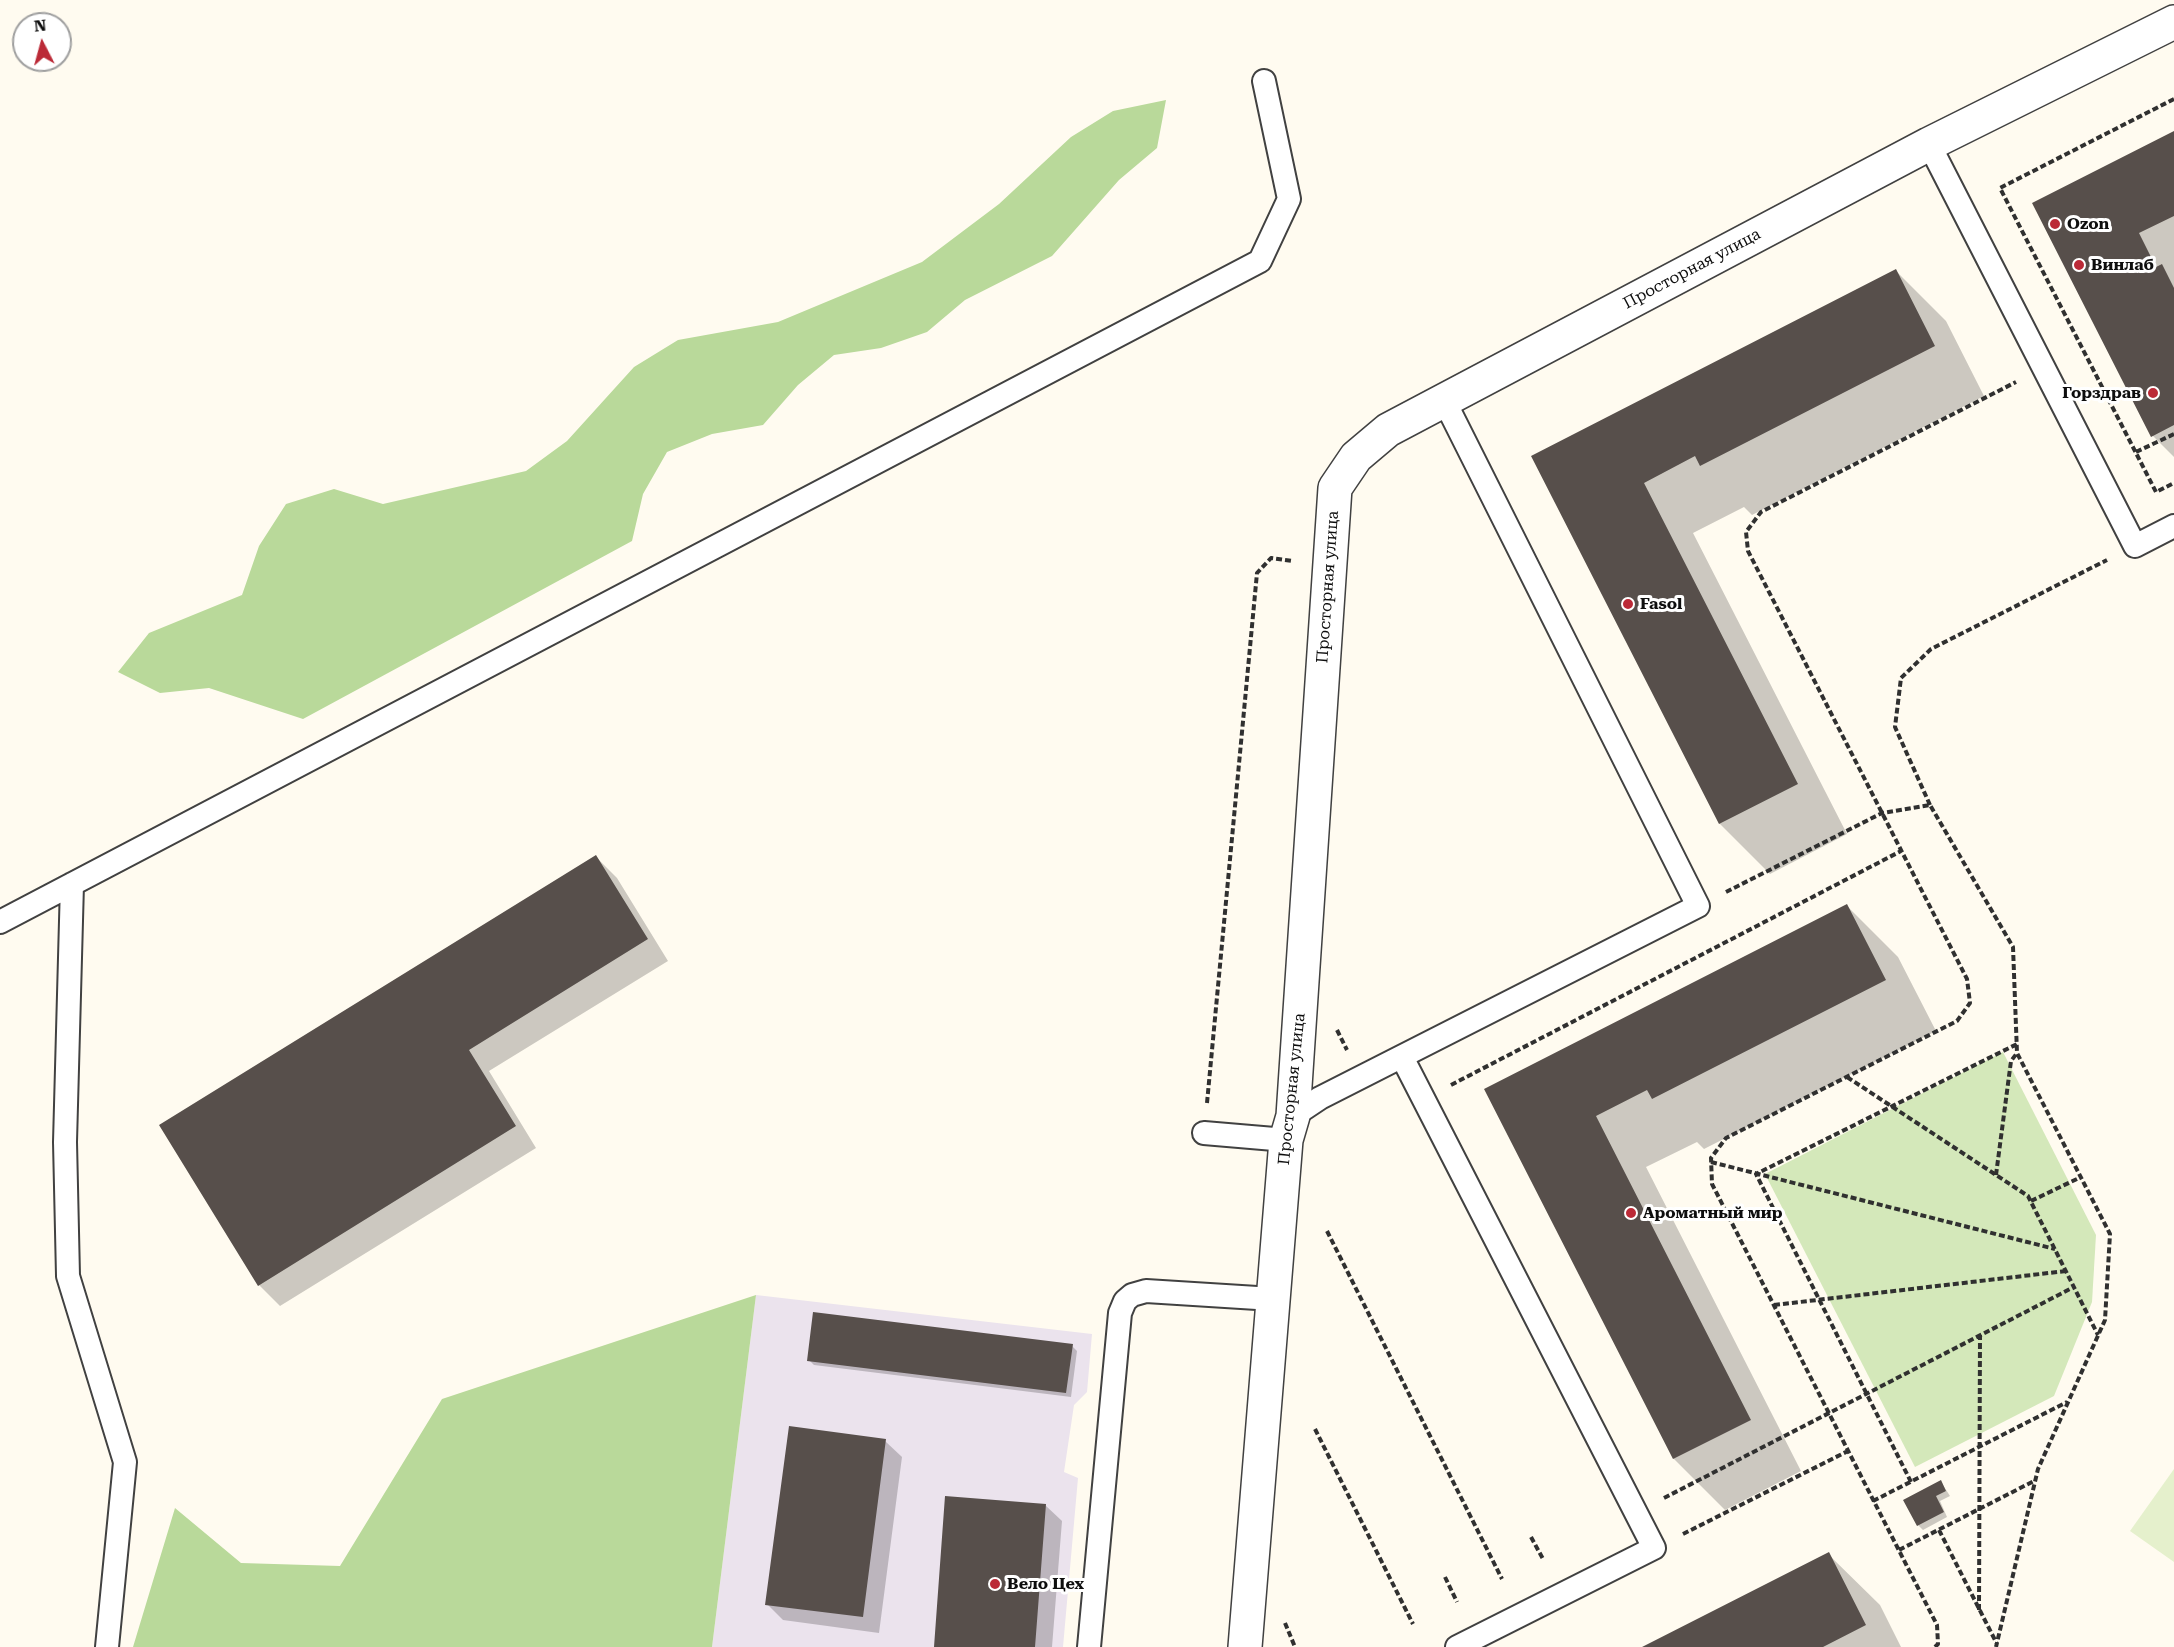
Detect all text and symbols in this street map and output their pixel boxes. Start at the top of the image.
north arrow [12,12,72,72]
text: N [33,15,47,36]
place label: Ozon [2067,214,2109,234]
marker: Ozon [2048,217,2062,231]
street label: Просторная улица [1620,225,1764,313]
place label: Винлаб [2091,255,2154,275]
marker: Винлаб [2072,258,2086,272]
place label: Горздрав [2062,383,2141,403]
marker: Горздрав [2146,386,2160,400]
street label: Просторная улица [1313,510,1343,664]
place label: Fasol [1640,594,1682,614]
marker: Fasol [1621,597,1635,611]
street label: Просторная улица [1274,1012,1310,1166]
place label: Ароматный мир [1643,1203,1783,1223]
marker: Ароматный мир [1624,1206,1638,1220]
place label: Вело Цех [1007,1574,1084,1594]
marker: Вело Цех [988,1577,1002,1591]

